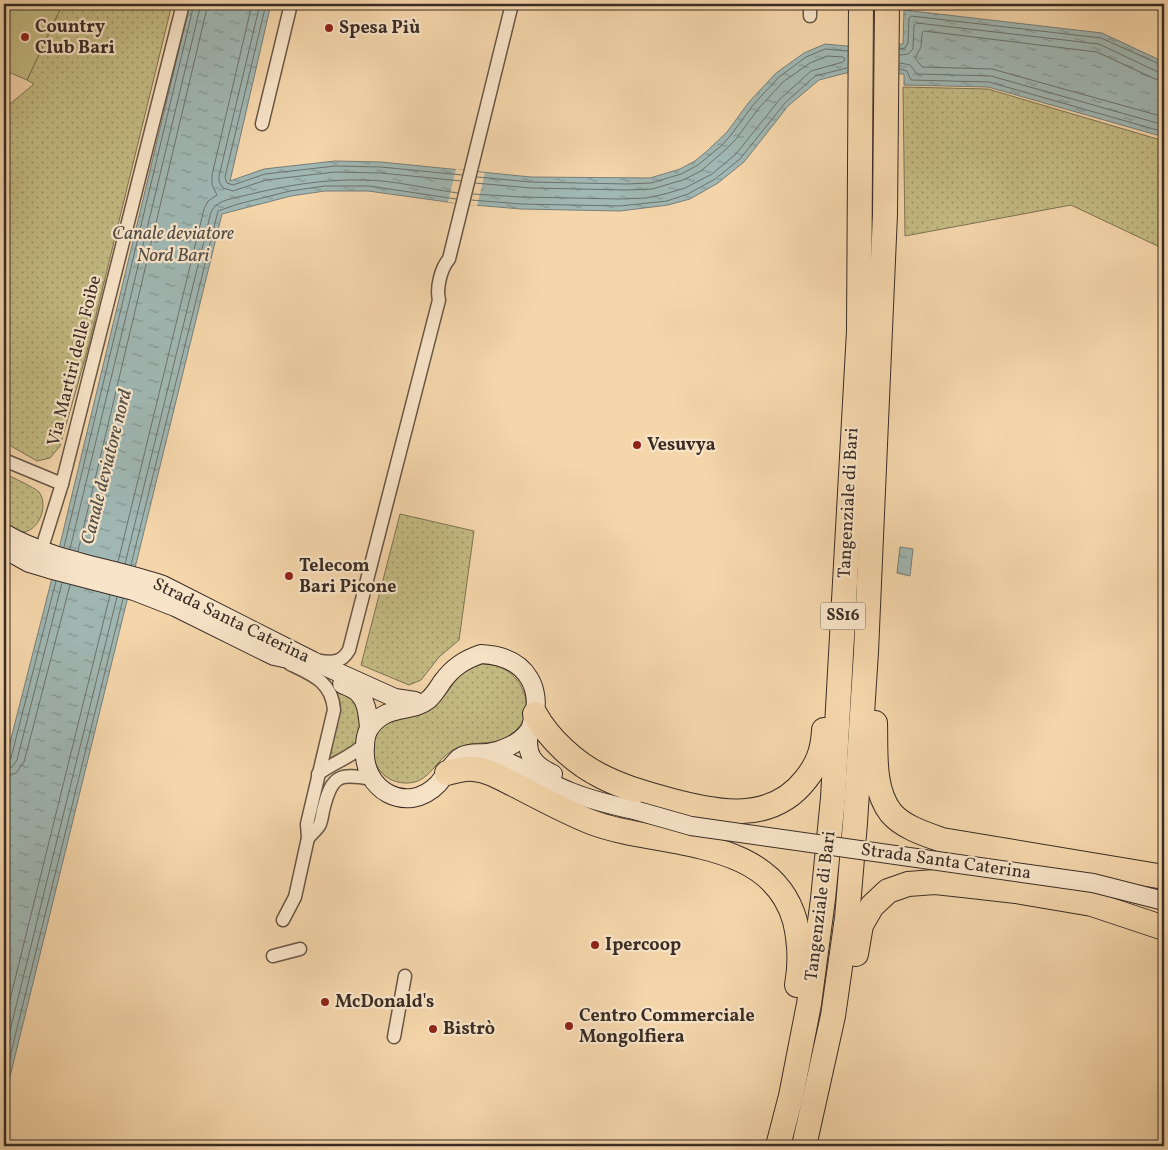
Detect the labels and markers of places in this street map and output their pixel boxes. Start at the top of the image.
place label: Country Club Bari [35,15,115,61]
place label: Spesa Più [339,16,420,41]
marker: Spesa Più [323,22,335,34]
marker: Country Club Bari [19,31,31,43]
place label: Vesuvya [647,433,716,458]
marker: Vesuvya [631,439,643,451]
place label: Telecom Bari Picone [299,554,396,600]
marker: Telecom Bari Picone [283,570,295,582]
place label: Ipercoop [605,933,681,958]
marker: Ipercoop [589,939,601,951]
place label: McDonald's [335,990,434,1015]
marker: McDonald's [319,996,331,1008]
place label: Centro Commerciale Mongolfiera [579,1004,755,1050]
place label: Bistrò [443,1017,495,1042]
marker: Centro Commerciale Mongolfiera [563,1020,575,1032]
marker: Bistrò [427,1023,439,1035]

